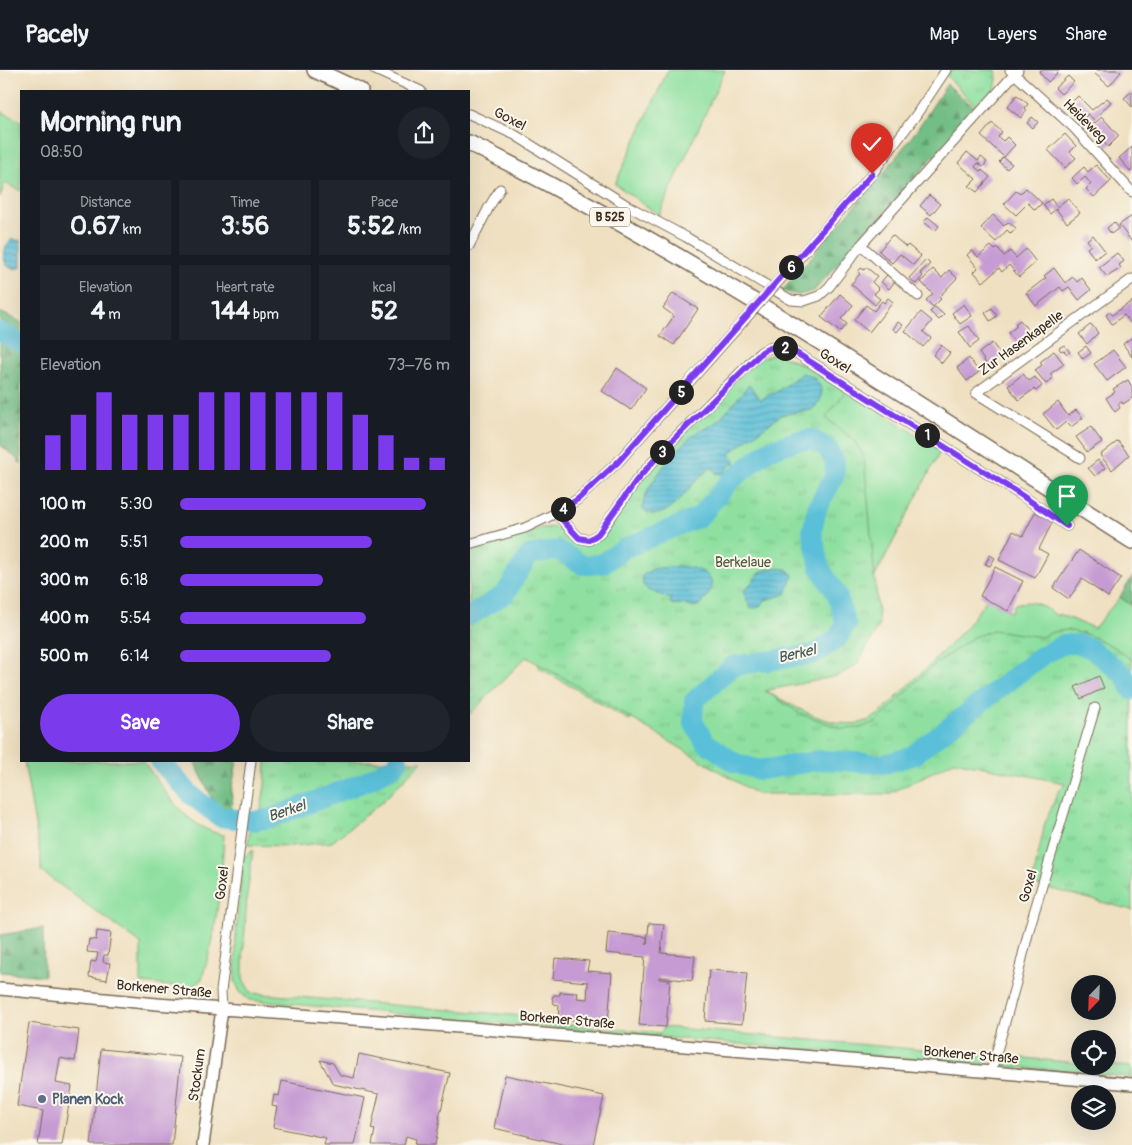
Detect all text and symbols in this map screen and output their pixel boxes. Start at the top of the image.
text: Pacely [25,20,88,49]
text: Map [930,23,959,46]
text: Layers [987,23,1037,46]
text: Share [1065,23,1107,46]
street label: Heideweg [1060,96,1110,146]
street label: Goxel [491,104,529,134]
text: Morning run [40,105,182,140]
button: share [398,107,450,159]
pin [851,123,893,174]
icon: check [858,130,886,158]
text: 08:50 [40,142,83,162]
text: Distance [80,194,131,211]
text: Time [230,194,260,211]
text: Pace [370,194,398,211]
road number: B 525 [590,208,630,226]
text: 0.67 [70,211,120,242]
text: 3:56 [221,211,269,242]
text: 5:52 [347,211,395,242]
text: km [120,221,141,238]
text: /km [395,221,421,238]
pin: 6 [778,254,804,280]
text: 6 [787,259,796,276]
text: Elevation [79,279,132,296]
text: Heart rate [215,279,275,296]
text: kcal [373,279,396,296]
text: 4 [91,296,105,327]
text: 144 [211,296,250,327]
text: 52 [371,296,398,327]
text: m [105,306,121,323]
text: bpm [250,306,279,323]
street label: Zur Hasenkapelle [975,307,1067,379]
pin: 2 [772,336,798,360]
text: 2 [782,340,789,357]
street label: Goxel [816,345,854,377]
text: Elevation [40,355,101,375]
text: 73–76 m [388,355,450,375]
pin: 5 [668,380,694,404]
text: 5 [678,384,685,401]
pin: 1 [914,422,940,448]
text: 1 [925,427,930,444]
pin: 3 [650,440,674,464]
text: 3 [659,444,666,461]
pin [1046,475,1088,526]
icon: arrive [1053,482,1081,510]
text: 100 m [40,494,86,514]
text: 5:30 [120,494,153,514]
pin: 4 [550,496,576,522]
text: 4 [559,501,568,518]
text: 200 m [40,532,88,552]
text: 5:51 [120,532,148,552]
park label: Berkelaue [715,554,771,571]
text: 300 m [40,570,88,590]
text: 6:18 [120,570,148,590]
text: 400 m [40,608,89,628]
text: 5:54 [120,608,151,628]
water label: Berkel [776,640,819,668]
text: 500 m [40,646,88,666]
text: 6:14 [120,646,149,666]
button: Save [40,694,240,752]
button: Share [250,694,450,752]
water label: Berkel [266,795,310,826]
street label: Goxel [211,865,233,901]
street label: Goxel [1015,867,1041,905]
north arrow [1071,975,1116,1020]
map controls [1071,975,1116,1130]
street label: Borkener Straße [116,976,212,1002]
street label: Borkener Straße [519,1007,615,1033]
button: locate [1071,1030,1116,1075]
street label: Borkener Straße [923,1042,1019,1068]
street label: Stockum [185,1047,209,1103]
button: layers [1071,1085,1116,1130]
place label: Planen Kock [52,1091,124,1108]
marker: Planen Kock [36,1093,48,1105]

